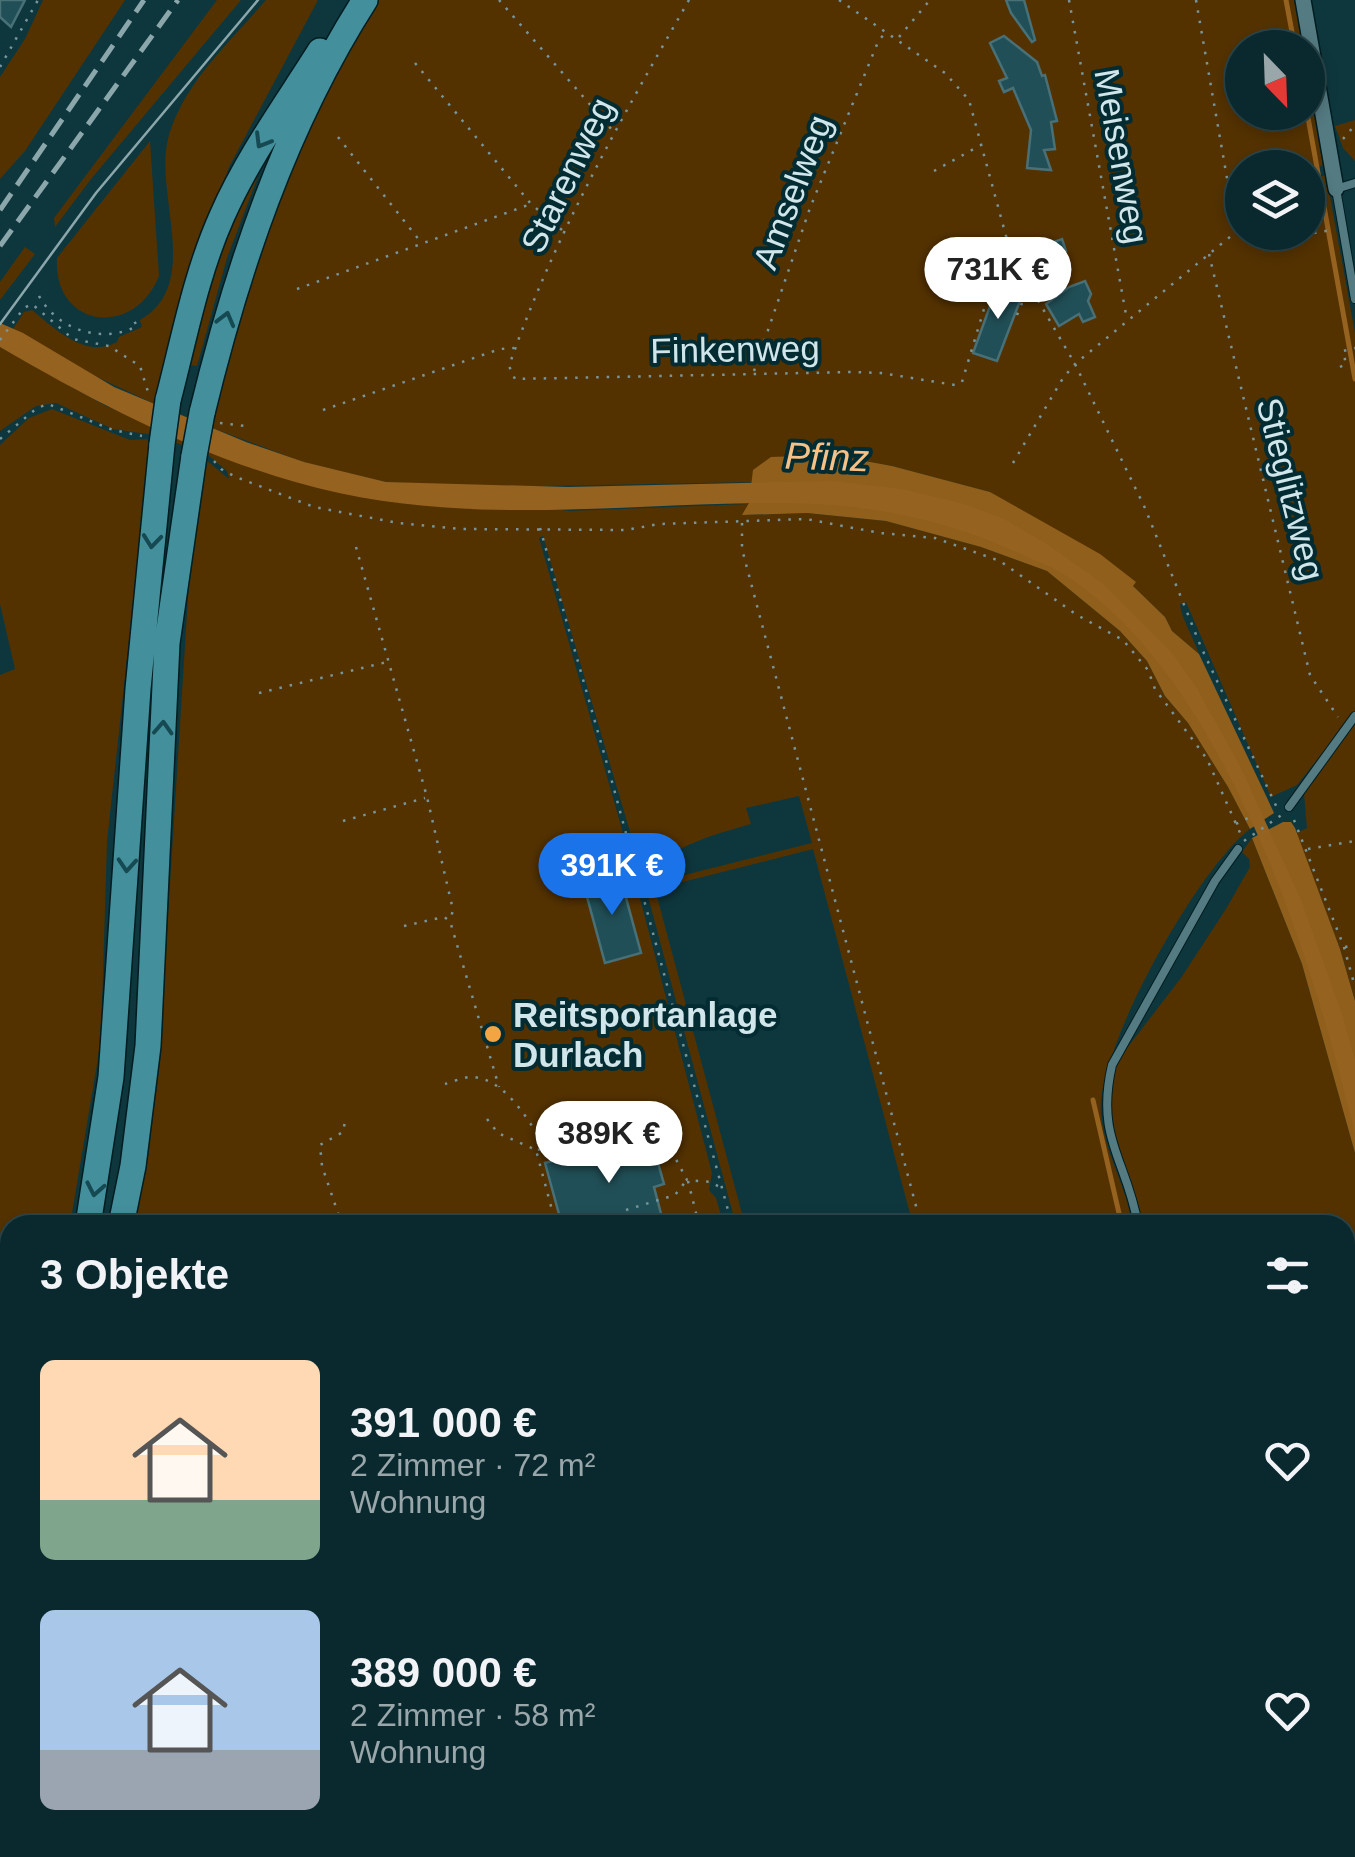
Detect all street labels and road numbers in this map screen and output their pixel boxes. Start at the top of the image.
street label: Meisenweg [1087,65,1157,247]
street label: Starenweg [513,91,621,259]
street label: Amselweg [745,110,839,274]
street label: Finkenweg [650,328,820,370]
street label: Stieglitzweg [1249,394,1333,584]

